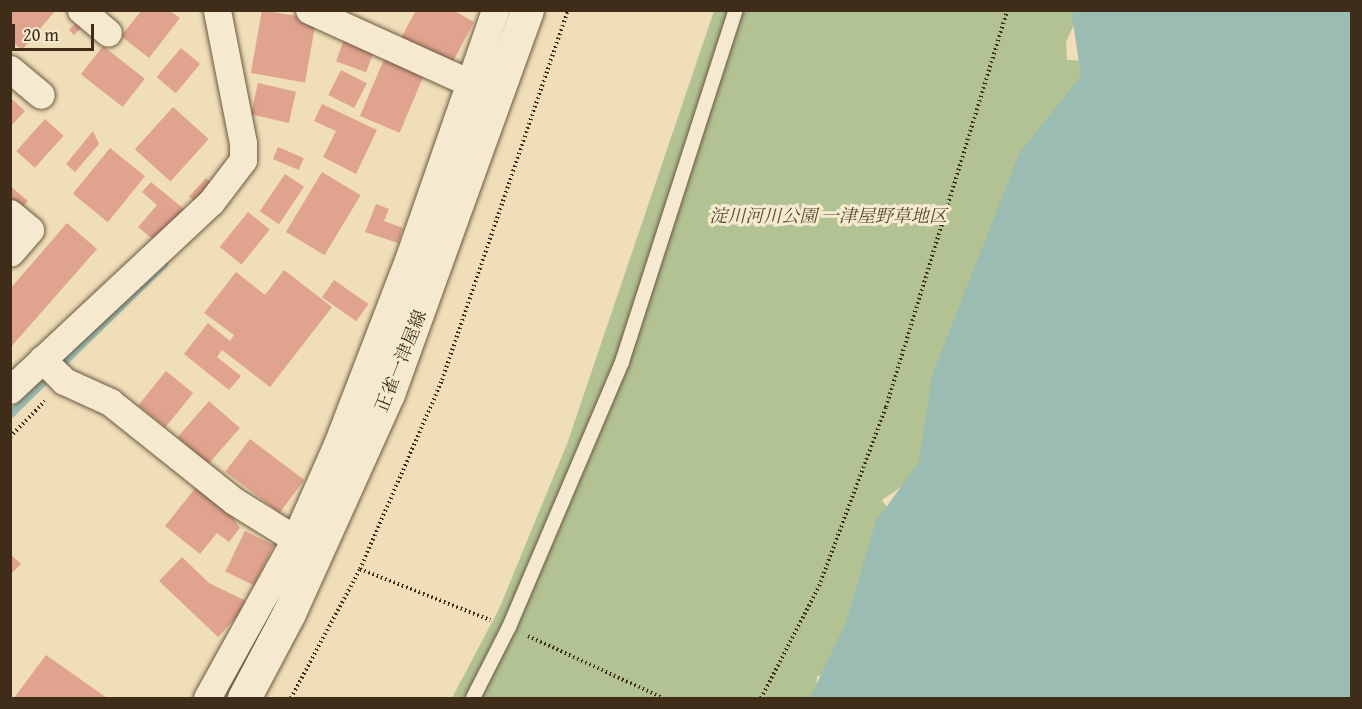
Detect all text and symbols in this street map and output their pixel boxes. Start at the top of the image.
scale bar [15,12,98,50]
text: 20 m [23,21,59,48]
park label: 淀川河川公園 一津屋野草地区 [709,205,947,227]
street label: 正雀一津屋線 [371,307,431,415]

